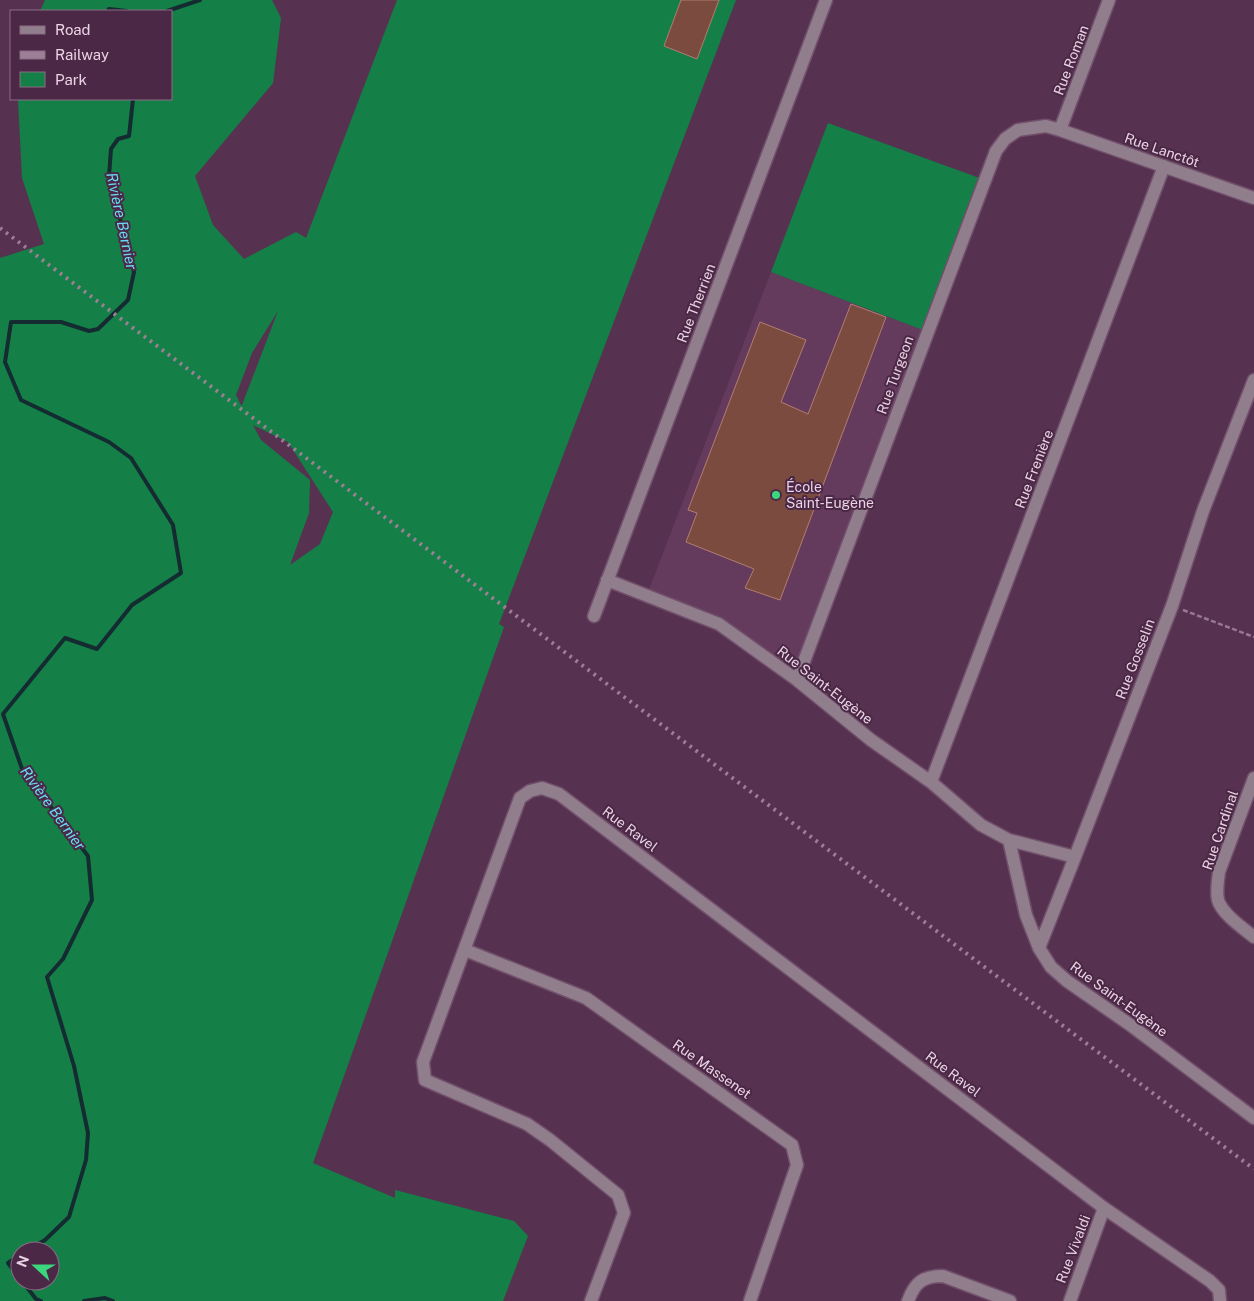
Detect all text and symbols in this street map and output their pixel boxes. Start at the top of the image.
legend [10,10,172,100]
text: Road [55,21,91,38]
street label: Rue Roman [1050,23,1092,97]
text: Railway [55,46,109,63]
text: Park [55,71,87,88]
street label: Rue Lanctôt [1123,130,1201,170]
water label: Rivière Bernier [103,171,141,272]
street label: Rue Therrien [674,261,718,345]
street label: Rue Turgeon [873,334,917,416]
street label: Rue Frenière [1012,427,1056,511]
place label: École Saint-Eugène [786,478,874,511]
marker: École Saint-Eugène [770,489,782,501]
street label: Rue Gosselin [1112,617,1158,701]
street label: Rue Saint-Eugène [774,643,876,727]
water label: Rivière Bernier [17,763,89,853]
street label: Rue Cardinal [1199,788,1241,872]
street label: Rue Ravel [599,803,661,855]
street label: Rue Saint-Eugène [1067,958,1171,1040]
street label: Rue Massenet [670,1036,754,1102]
street label: Rue Ravel [922,1048,984,1100]
street label: Rue Vivaldi [1053,1213,1093,1285]
north arrow [10,1241,60,1291]
text: N [13,1253,32,1269]

